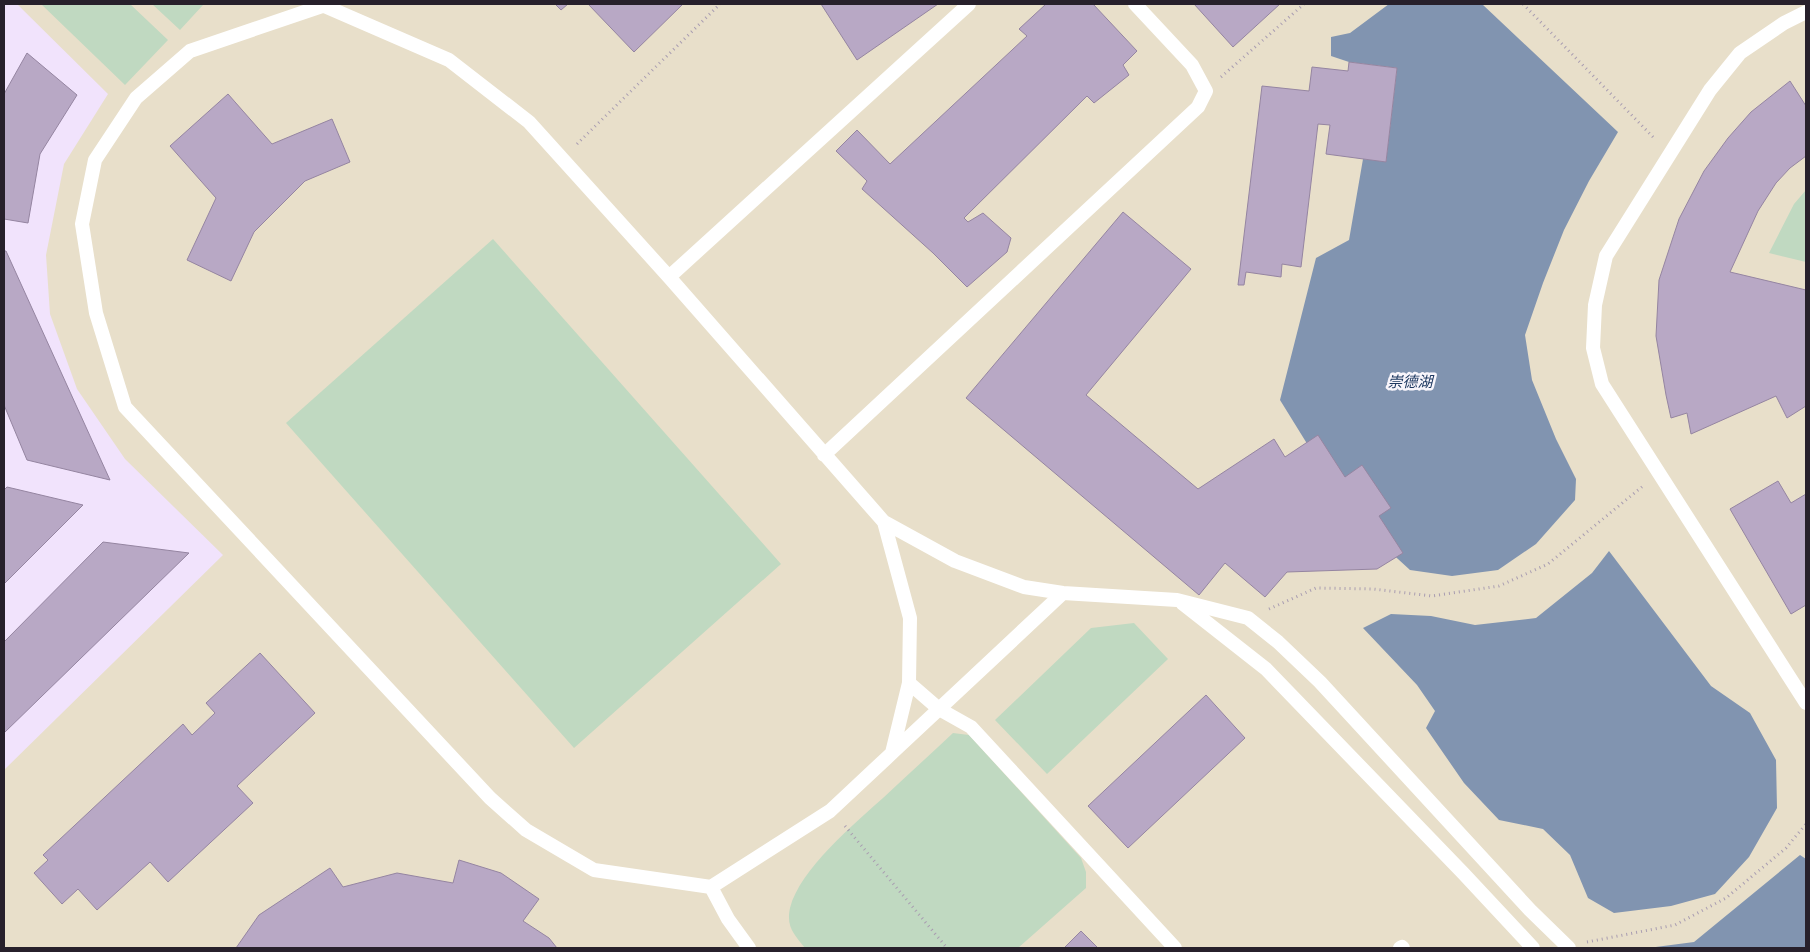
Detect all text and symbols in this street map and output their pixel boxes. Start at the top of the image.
water label: 崇德湖 [1387,371,1434,392]

